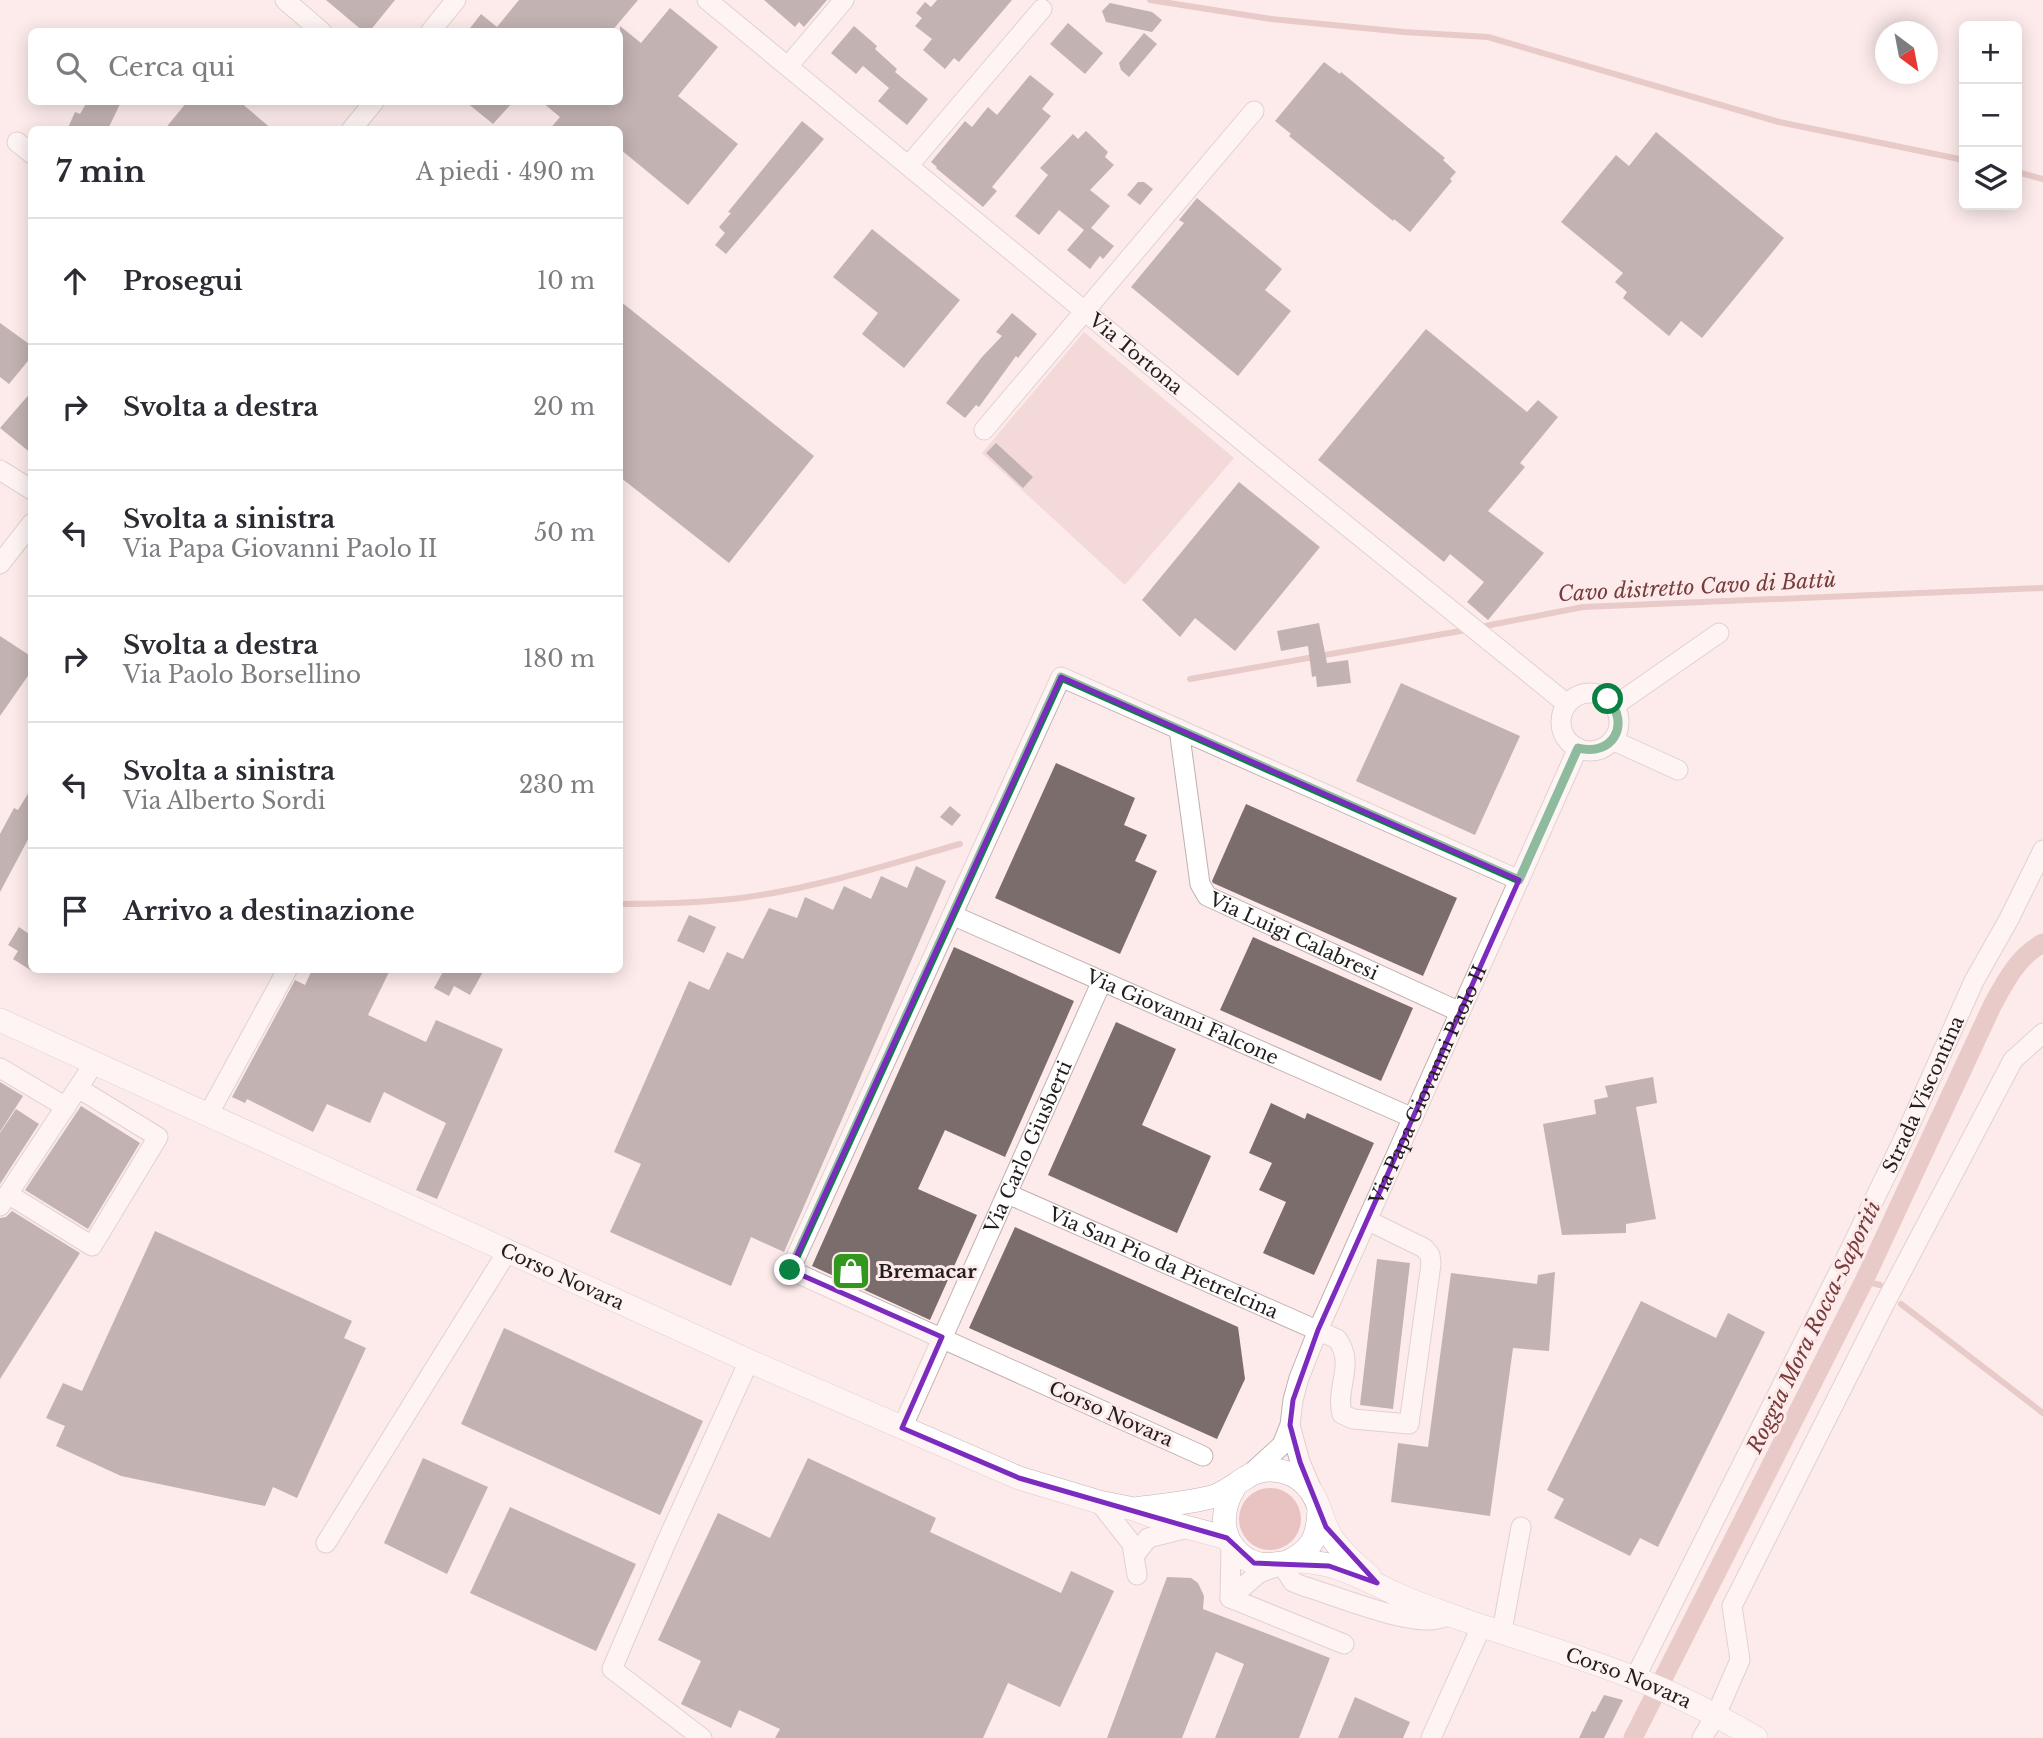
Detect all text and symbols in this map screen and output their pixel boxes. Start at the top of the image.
north arrow [1875,21,1938,84]
map controls [1959,21,2022,210]
button: + [1959,21,2022,84]
search box [28,28,623,105]
icon: search [52,48,90,86]
text: Cerca qui [108,51,235,83]
button: − [1959,84,2022,147]
button: layers [1959,147,2022,210]
text: 7 min [56,153,145,190]
text: A piedi · 490 m [416,158,595,186]
icon: ahead [56,262,94,300]
text: Prosegui [123,265,243,297]
text: 10 m [537,267,595,295]
street label: Via Tortona [1084,308,1188,399]
icon: right [56,388,94,426]
text: Svolta a destra [123,391,319,423]
text: 20 m [533,393,595,421]
text: Svolta a sinistra [123,503,335,535]
icon: left [56,514,94,552]
text: 50 m [534,519,595,547]
text: Via Papa Giovanni Paolo II [123,535,437,563]
water label: Cavo distretto Cavo di Battù [1557,567,1837,607]
text: Svolta a destra [123,629,319,661]
icon: right [56,640,94,678]
text: 180 m [523,645,595,673]
text: Via Paolo Borsellino [123,661,361,689]
route start [1592,683,1623,714]
text: Svolta a sinistra [123,755,335,787]
icon: left [56,766,94,804]
text: 230 m [519,771,595,799]
text: Via Alberto Sordi [123,787,326,815]
street label: Via Luigi Calabresi [1205,887,1383,985]
icon: arrive [56,892,94,930]
text: Arrivo a destinazione [123,895,415,927]
street label: Via Papa Giovanni Paolo II [1364,961,1491,1209]
street label: Via Giovanni Falcone [1082,964,1282,1069]
street label: Strada Viscontina [1877,1012,1969,1176]
street label: Via Carlo Giusberti [979,1057,1077,1238]
water label: Roggia Mora Rocca-Saporiti [1741,1196,1887,1458]
street label: Via San Pio da Pietrelcina [1044,1202,1282,1323]
street label: Corso Novara [497,1238,628,1314]
shop icon: Bremacar [830,1250,872,1292]
route end [774,1254,805,1285]
place label: Bremacar [878,1260,977,1283]
street label: Corso Novara [1045,1376,1177,1452]
street label: Corso Novara [1563,1643,1696,1713]

